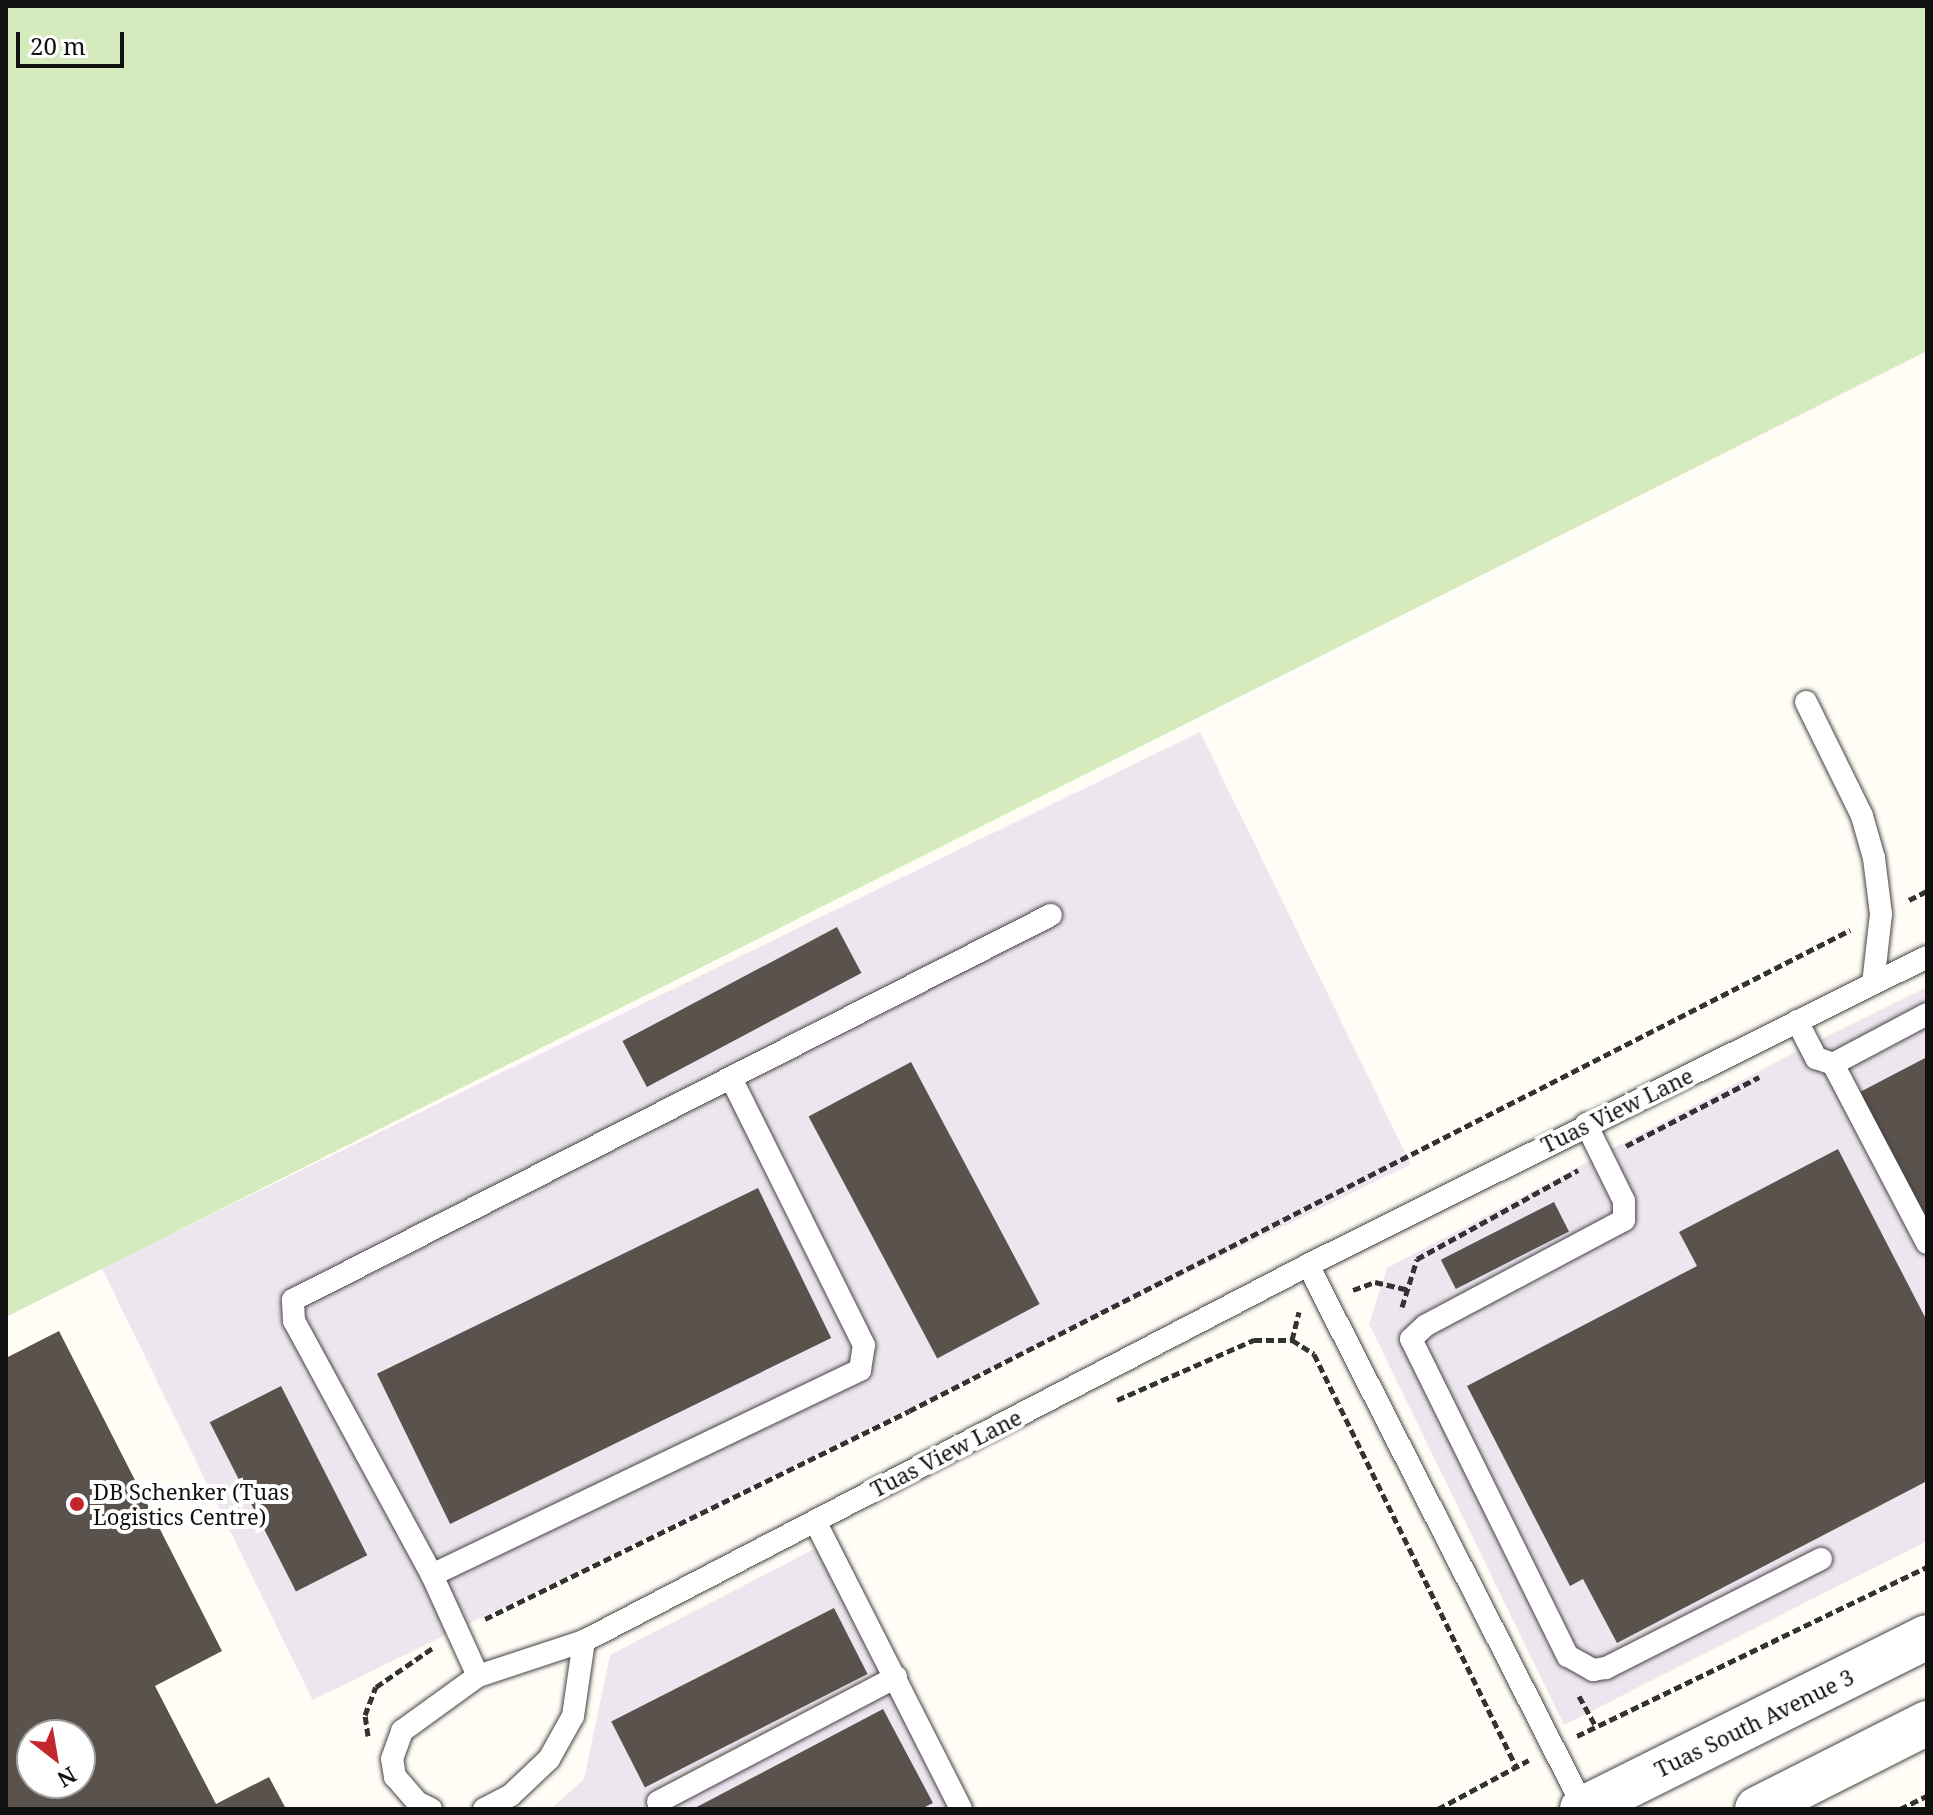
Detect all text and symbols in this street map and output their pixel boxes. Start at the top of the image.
scale bar [20,16,128,66]
text: 20 m [30,29,86,62]
street label: Tuas View Lane [1537,1062,1697,1158]
street label: Tuas View Lane [866,1404,1026,1502]
place label: DB Schenker (Tuas Logistics Centre) [93,1478,289,1530]
marker: DB Schenker (Tuas Logistics Centre) [68,1495,86,1513]
street label: Tuas South Avenue 3 [1650,1663,1858,1783]
north arrow [16,1719,96,1799]
text: N [52,1761,82,1795]

